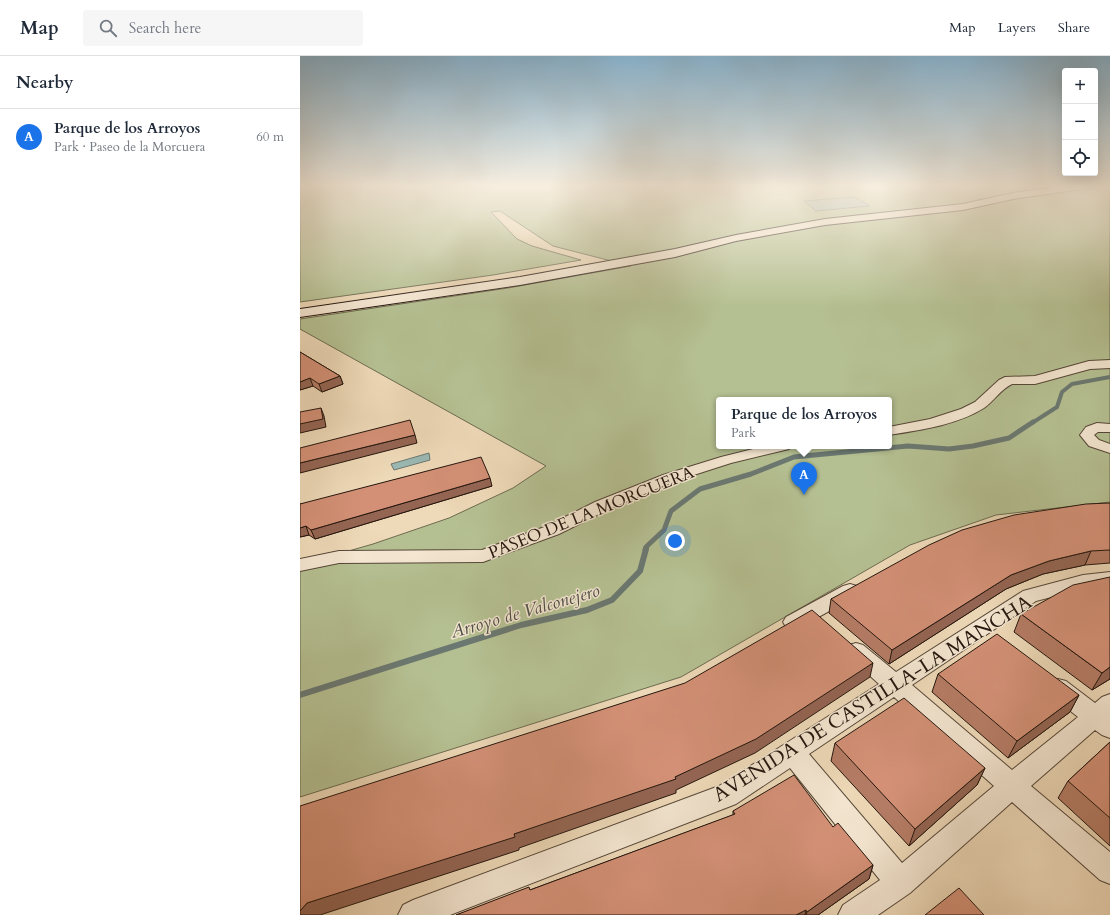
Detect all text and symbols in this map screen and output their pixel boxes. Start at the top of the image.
search box [83,10,363,46]
text: Map [20,15,59,41]
icon: search [97,17,119,39]
text: Search here [129,18,201,38]
text: Map [949,18,976,37]
text: Layers [998,18,1036,37]
text: Share [1058,18,1090,37]
map controls [1062,68,1098,176]
button: + [1062,68,1098,104]
text: Nearby [16,71,73,94]
button: − [1062,104,1098,140]
text: Parque de los Arroyos [54,118,200,138]
text: A [24,128,34,146]
text: 60 m [256,128,284,146]
text: Park · Paseo de la Morcuera [54,138,205,156]
button: locate [1062,140,1098,176]
popup [716,397,892,449]
text: Parque de los Arroyos [731,404,877,424]
text: Park [731,424,756,442]
street label: PASEO DE LA MORCUERA [485,460,698,564]
pin: A [791,462,817,495]
your location [665,531,685,551]
water label: Arroyo de Valconejero [446,578,603,645]
street label: AVENIDA DE CASTILLA-LA MANCHA [708,588,1038,808]

